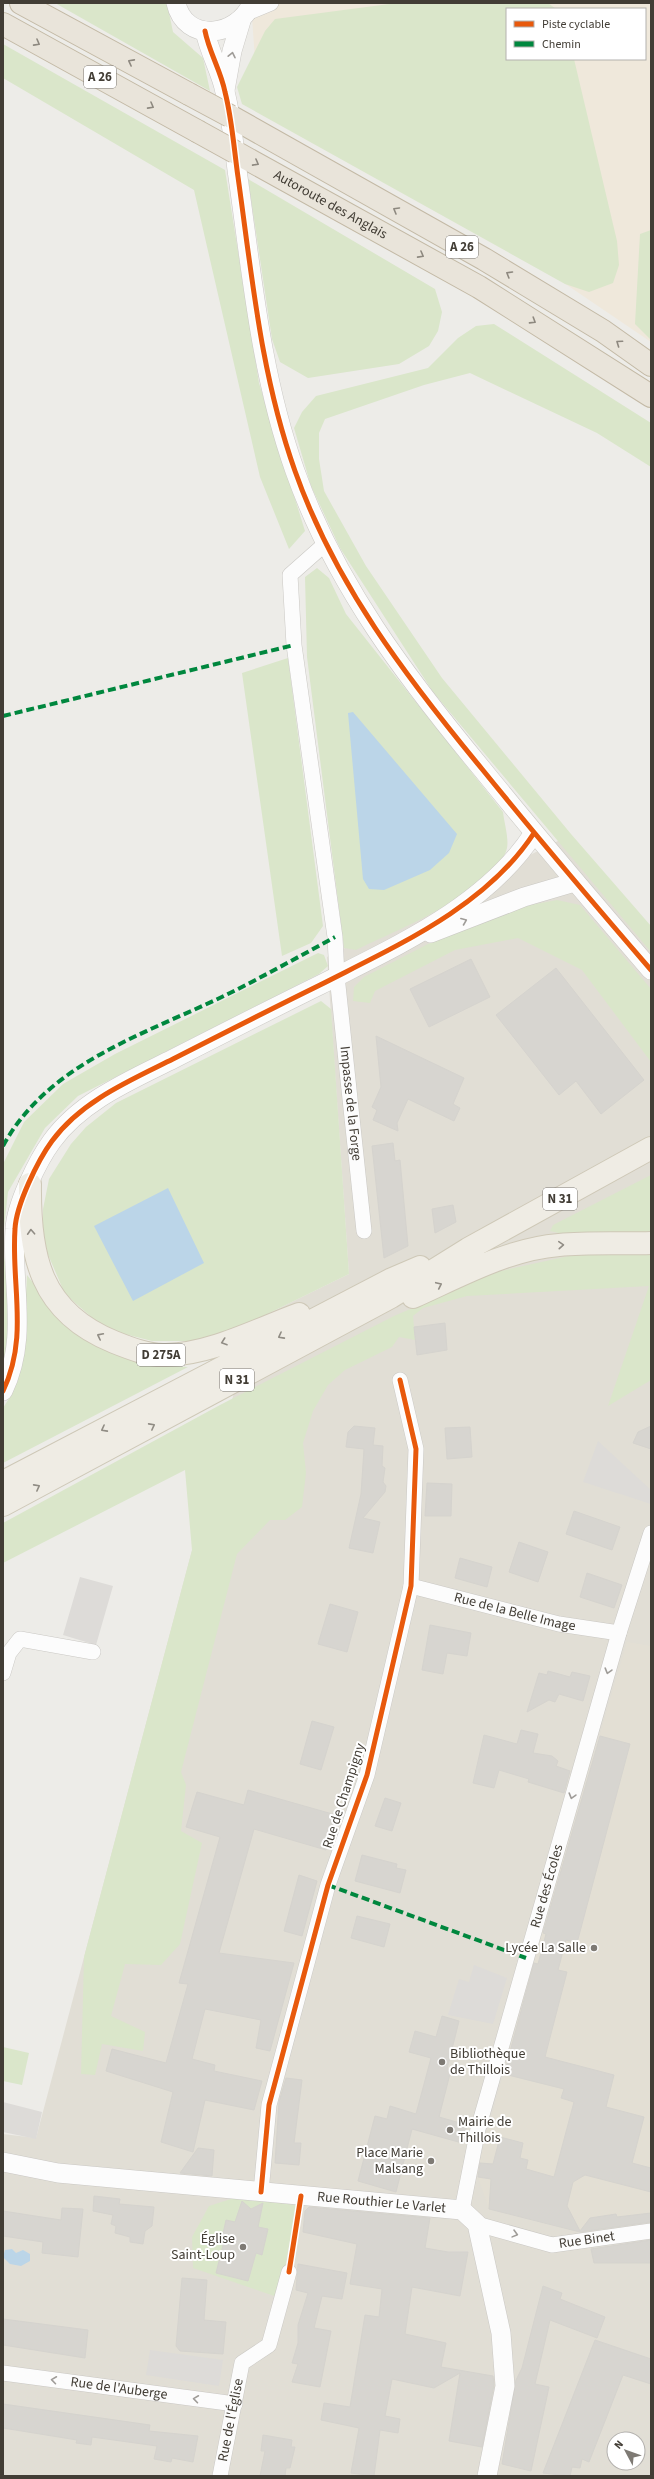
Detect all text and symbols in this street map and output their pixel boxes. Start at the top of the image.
legend [506,8,646,60]
text: Piste cyclable [542,16,610,33]
text: Chemin [542,36,581,53]
one-way arrow [33,38,40,45]
one-way arrow [227,52,235,58]
one-way arrow [127,59,135,67]
road number: A 26 [84,66,116,88]
one-way arrow [147,101,154,108]
one-way arrow [251,159,259,166]
street label: Autoroute des Anglais [270,165,391,244]
one-way arrow [393,207,400,214]
road number: A 26 [446,236,478,258]
one-way arrow [417,250,424,257]
one-way arrow [506,272,513,279]
one-way arrow [529,316,536,324]
one-way arrow [616,340,623,348]
one-way arrow [461,918,468,926]
street label: Impasse de la Forge [334,1045,367,1162]
road number: N 31 [543,1188,577,1210]
one-way arrow [26,1229,35,1235]
one-way arrow [558,1240,564,1249]
one-way arrow [434,1282,442,1290]
one-way arrow [278,1332,285,1339]
one-way arrow [96,1333,104,1341]
one-way arrow [221,1337,228,1345]
road number: D 275A [137,1344,185,1366]
road number: N 31 [220,1369,254,1391]
one-way arrow [148,1423,156,1430]
one-way arrow [100,1424,108,1432]
one-way arrow [33,1484,41,1491]
street label: Rue de la Belle Image [452,1587,577,1636]
one-way arrow [604,1667,613,1674]
street label: Rue de Champigny [318,1740,371,1851]
one-way arrow [569,1793,577,1799]
street label: Rue des Écoles [526,1842,568,1930]
place label: Lycée La Salle [505,1938,586,1958]
marker: Lycée La Salle [589,1943,599,1953]
place label: Bibliothèque de Thillois [450,2044,525,2080]
marker: Bibliothèque de Thillois [437,2057,447,2067]
place label: Mairie de Thillois [458,2112,511,2148]
marker: Mairie de Thillois [445,2125,455,2135]
place label: Place Marie Malsang [356,2143,423,2179]
marker: Place Marie Malsang [426,2156,436,2166]
street label: Rue Routhier Le Varlet [316,2187,447,2219]
street label: Rue Binet [558,2226,616,2254]
place label: Église Saint-Loup [171,2229,235,2265]
one-way arrow [512,2230,518,2238]
marker: Église Saint-Loup [238,2242,248,2252]
street label: Rue de l'Auberge [69,2372,169,2405]
one-way arrow [50,2376,57,2385]
street label: Rue de l'Église [213,2377,249,2463]
one-way arrow [193,2395,199,2404]
north arrow [606,2431,646,2471]
text: N [611,2437,627,2452]

